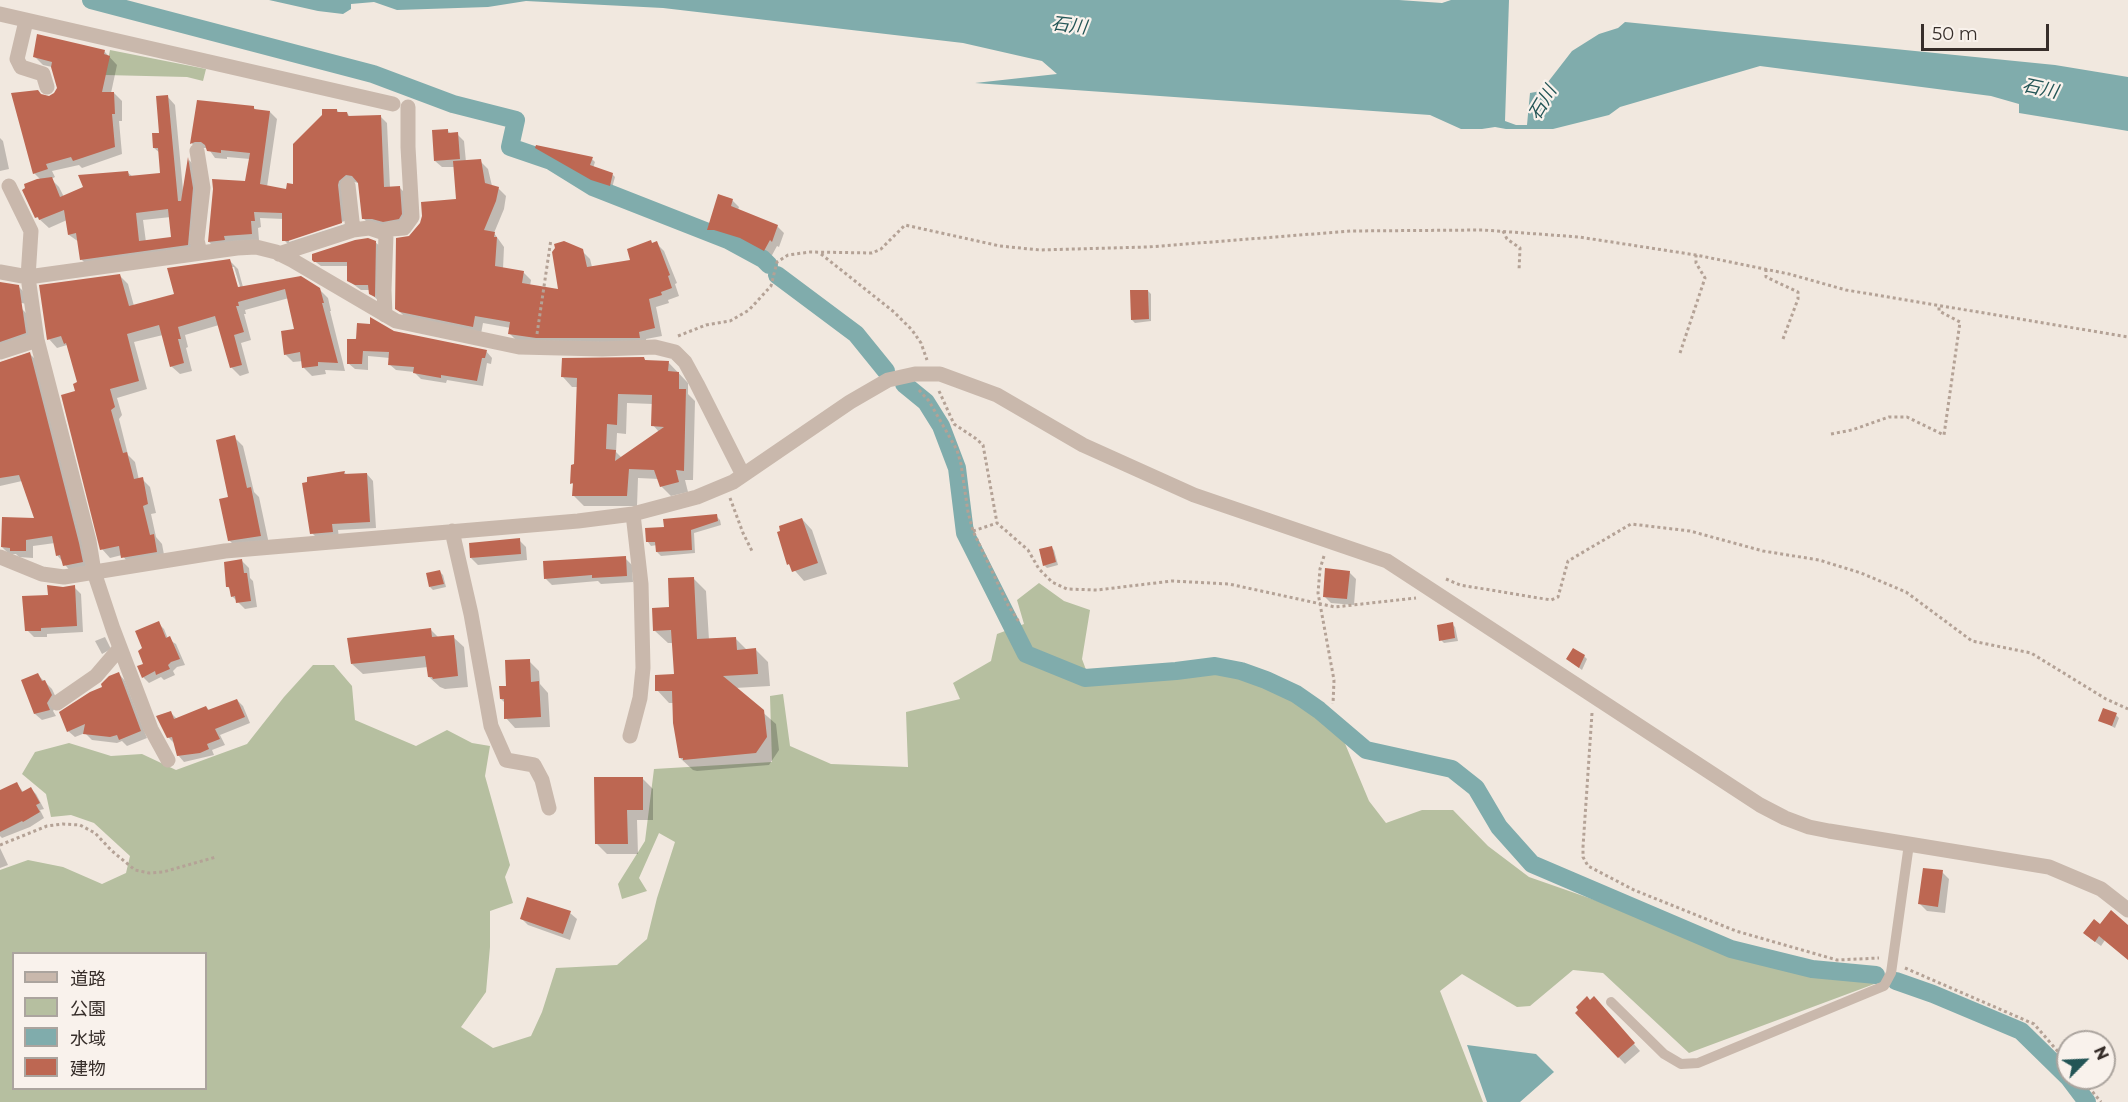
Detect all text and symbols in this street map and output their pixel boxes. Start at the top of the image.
scale bar [1924,12,2052,50]
water label: 石川 [1050,13,1088,39]
text: 50 m [1932,23,1978,45]
water label: 石川 [2020,75,2060,103]
water label: 石川 [1524,82,1562,124]
legend [12,952,207,1090]
text: 道路 [70,968,106,990]
text: 公園 [70,998,106,1020]
text: 水域 [70,1028,106,1050]
north arrow [2056,1030,2116,1090]
text: N [2090,1044,2112,1063]
text: 建物 [70,1058,106,1080]

